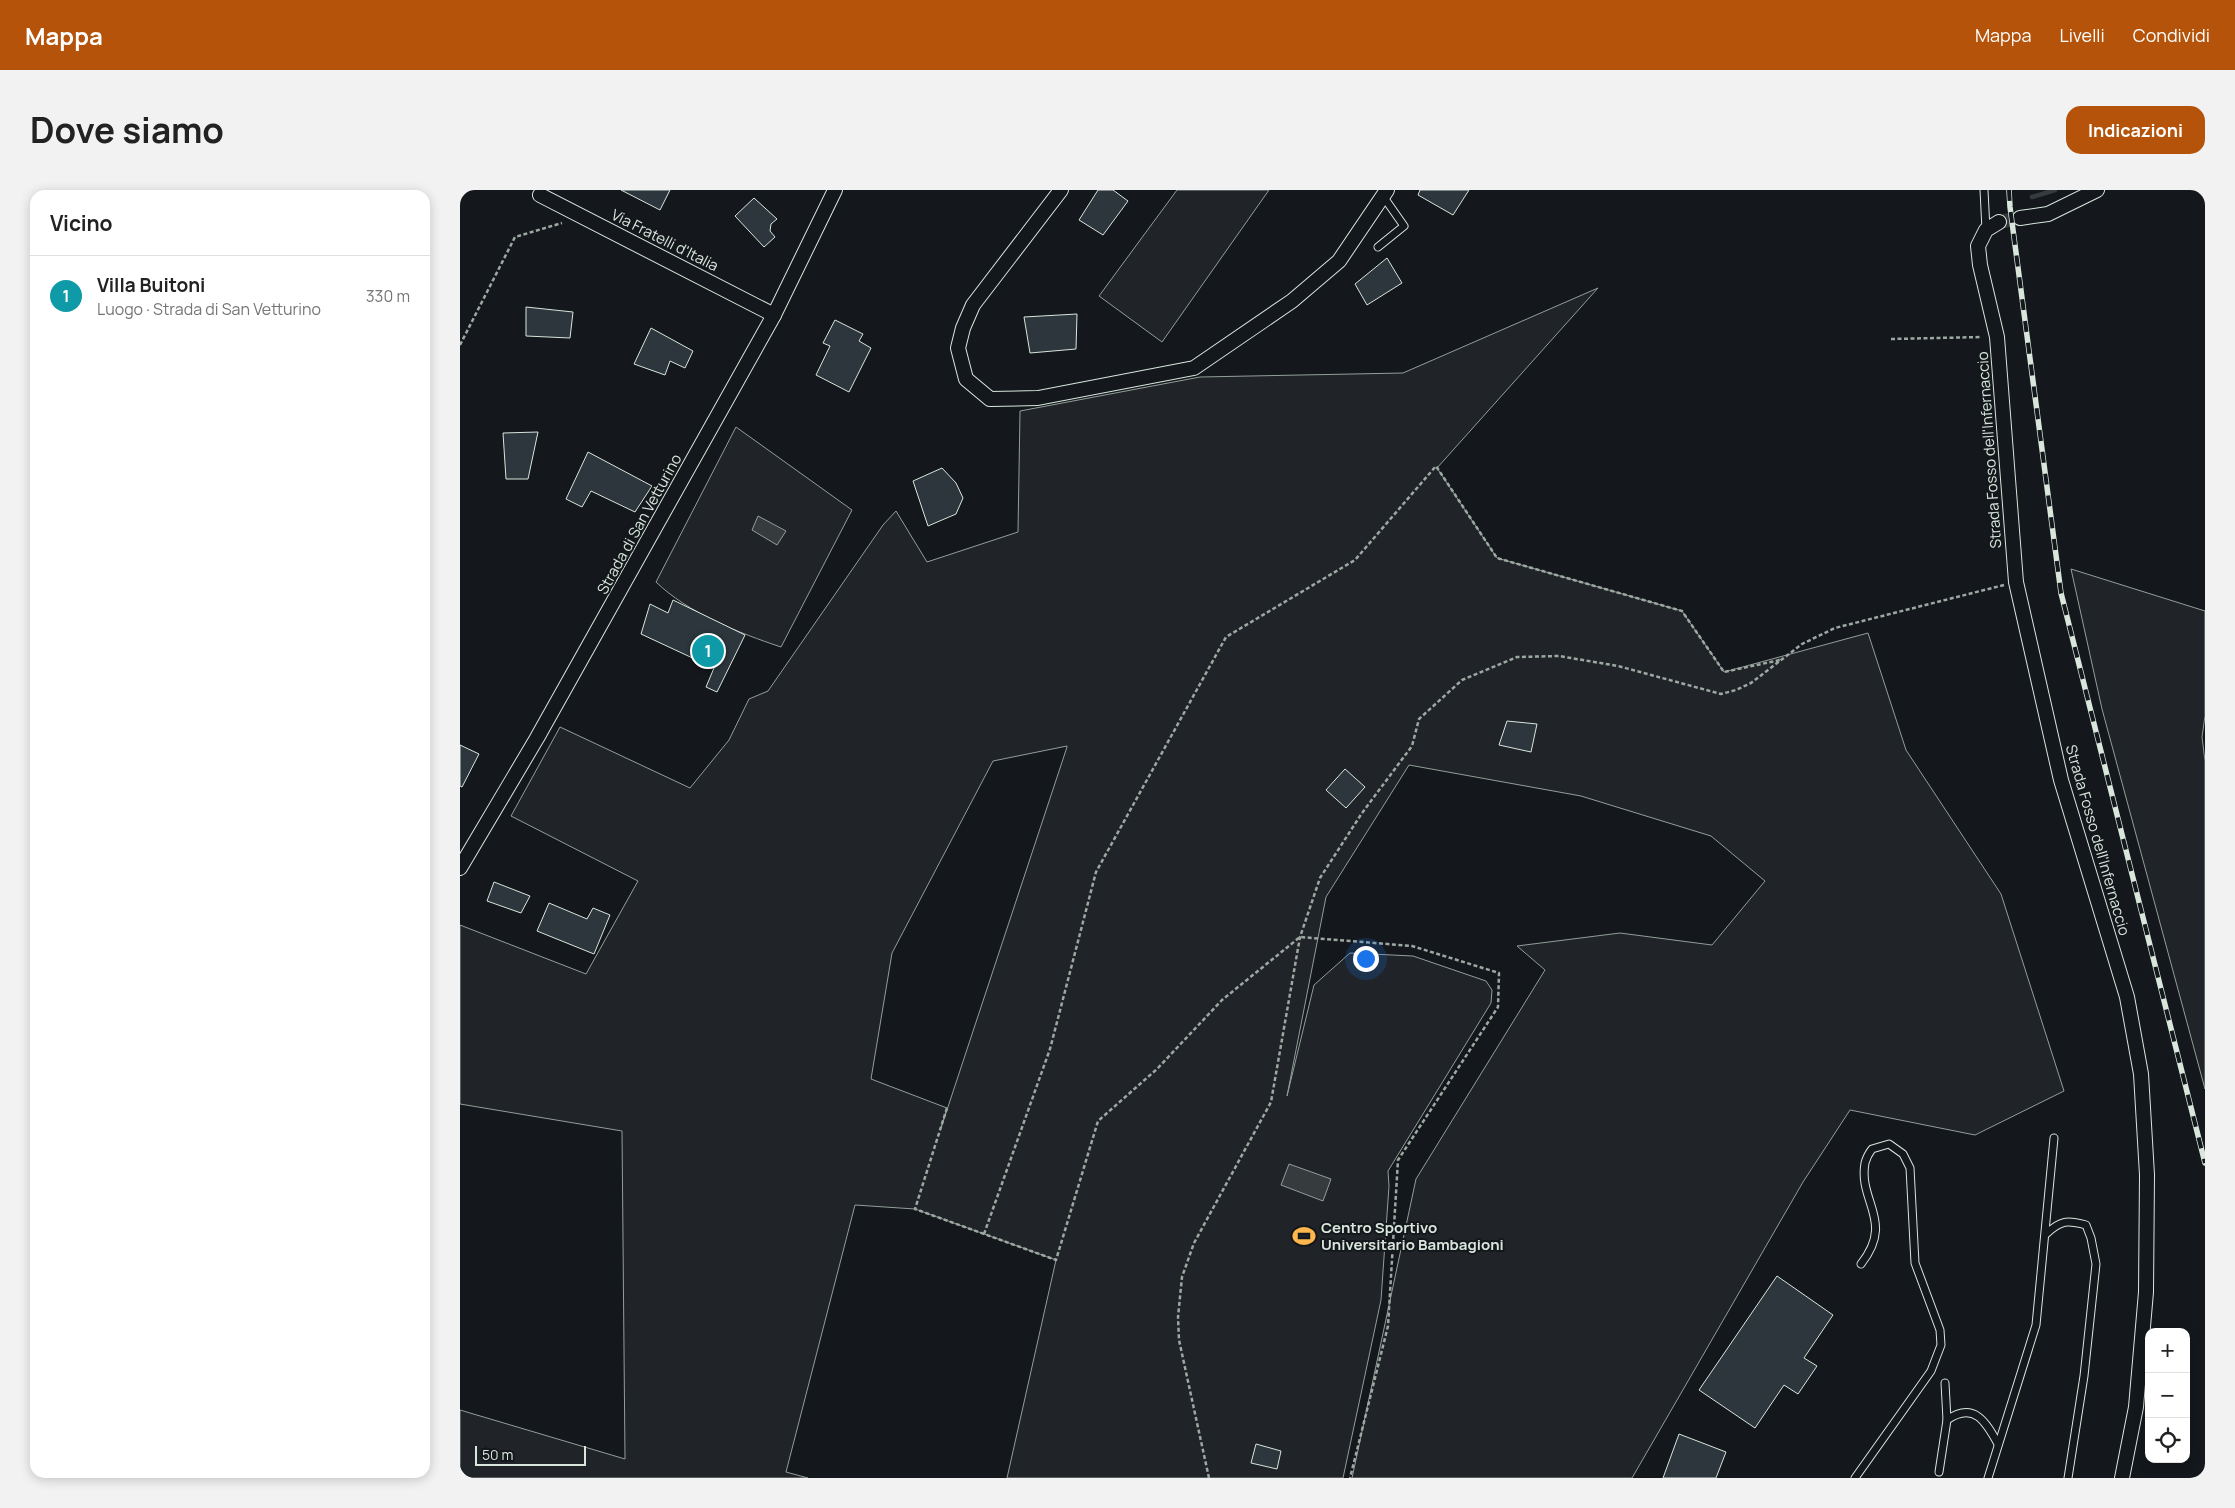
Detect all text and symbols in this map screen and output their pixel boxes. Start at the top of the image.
text: Mappa [25,19,103,52]
text: Mappa [1975,23,2031,47]
text: Livelli [2059,23,2105,47]
text: Condividi [2133,23,2210,47]
text: Dove siamo [30,106,224,154]
button: Indicazioni [2066,106,2205,154]
street label: Via Fratelli d'Italia [608,204,722,276]
text: Vicino [50,209,113,237]
text: Villa Buitoni [97,272,205,298]
text: 1 [62,285,70,307]
text: 330 m [366,285,410,307]
text: Luogo · Strada di San Vetturino [97,298,321,320]
street label: Strada Fosso dell'Infernaccio [1972,351,2006,549]
street label: Strada di San Vetturino [592,450,686,598]
pin: 1 [692,632,724,670]
street label: Strada Fosso dell'Infernaccio [2061,742,2135,938]
your location [1353,946,1379,972]
place label: Centro Sportivo Universitario Bambagioni [1321,1217,1504,1255]
sports icon: Centro Sportivo Universitario Bambagioni [1291,1223,1317,1249]
map controls [2145,1328,2190,1463]
button: + [2145,1328,2190,1373]
button: − [2145,1373,2190,1418]
button: locate [2145,1418,2190,1463]
scale bar [475,1443,586,1466]
text: 50 m [482,1445,513,1464]

